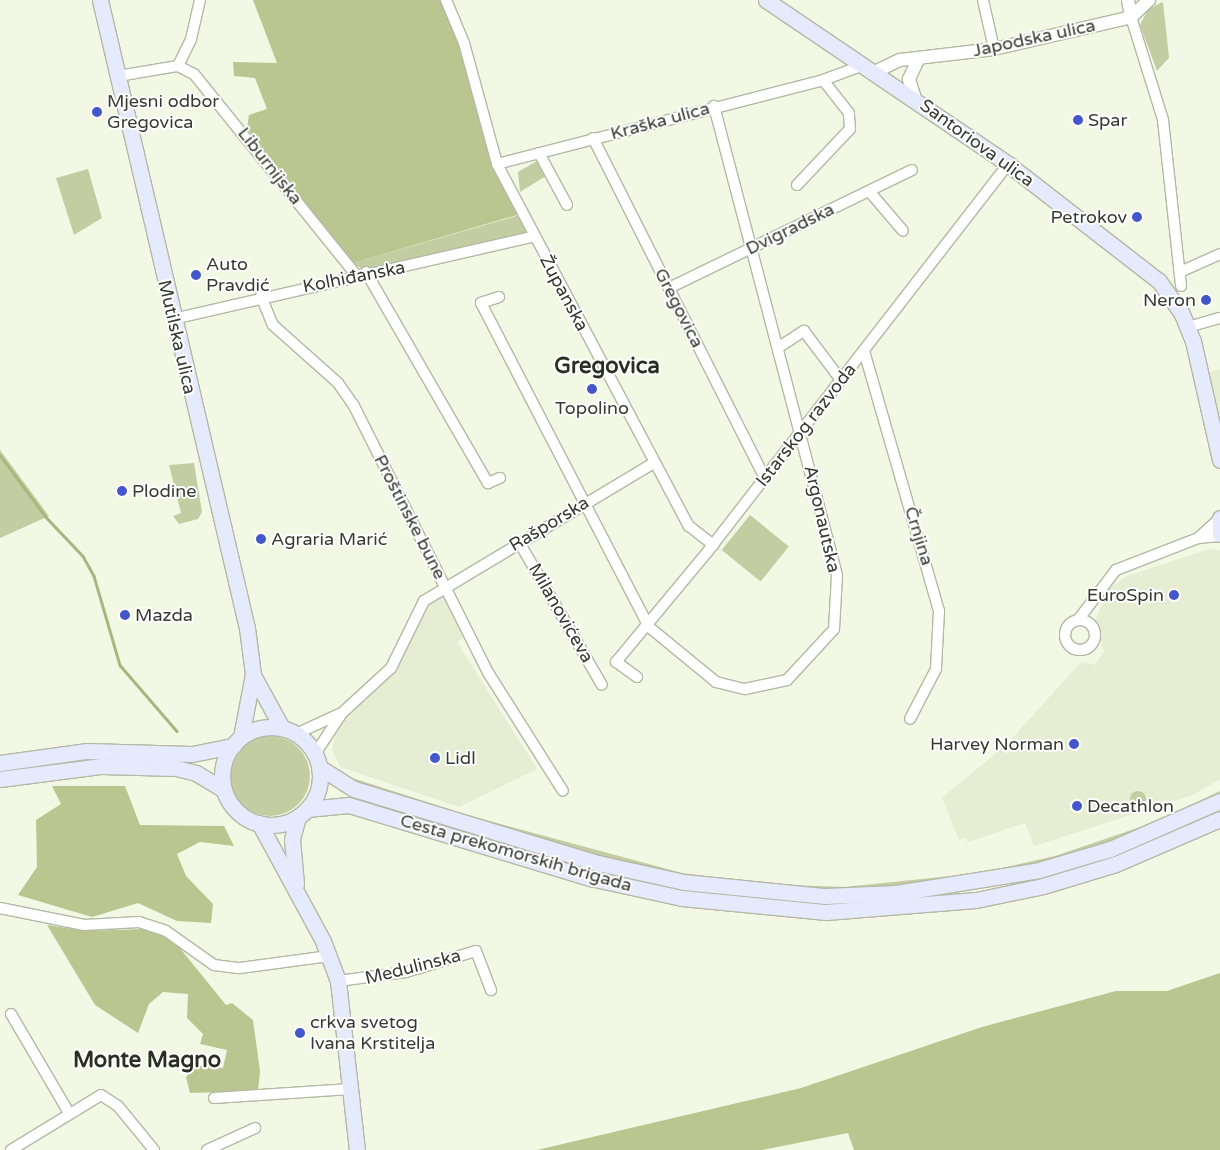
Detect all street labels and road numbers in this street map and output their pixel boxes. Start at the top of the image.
street label: Japodska ulica [971,14,1097,62]
street label: Santoriova ulica [916,94,1038,192]
street label: Kraška ulica [608,97,712,145]
street label: Liburnijska [233,123,307,209]
street label: Dvigradska [742,198,838,260]
street label: Županska [535,251,593,335]
street label: Kolhiđanska [301,256,407,298]
street label: Gregovica [650,265,708,351]
street label: Mutilska ulica [153,278,201,396]
street label: Istarskog razvoda [751,359,861,491]
street label: Proštinske bune [369,451,451,583]
street label: Argonautska [799,463,845,575]
street label: Rašporska [505,492,593,556]
street label: Črnjina [900,504,938,568]
street label: Milanovićeva [524,559,598,667]
street label: Cesta prekomorskih brigada [398,810,634,896]
street label: Medulinska [363,945,463,989]

